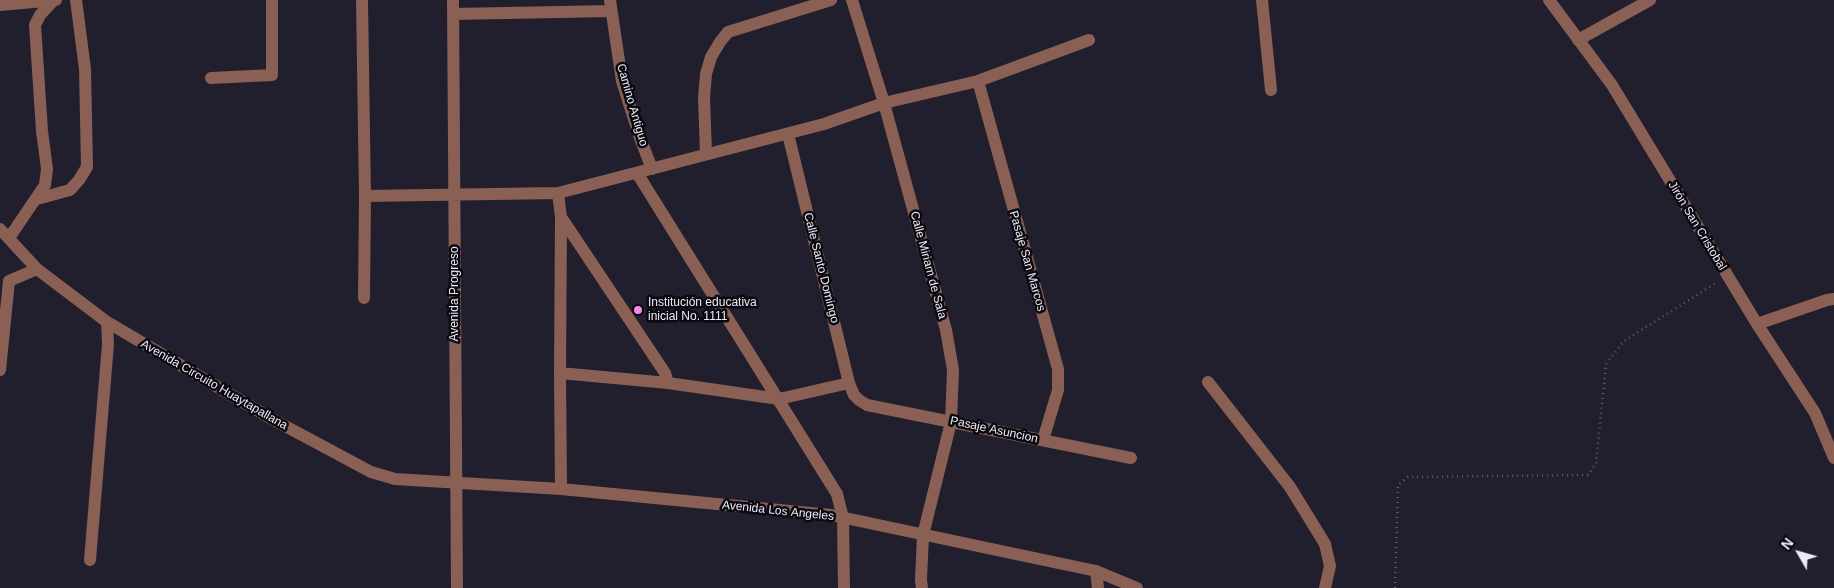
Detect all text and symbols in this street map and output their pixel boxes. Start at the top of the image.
street label: Camino Antiguo [613,62,651,148]
street label: Jirón San Cristobal [1665,179,1729,273]
street label: Pasaje San Marcos [1006,209,1048,313]
street label: Calle Miriam de Sala [907,210,949,320]
street label: Calle Santo Domingo [800,211,842,325]
street label: Avenida Progreso [448,246,462,342]
place label: Institución educativa inicial No. 1111 [648,296,757,324]
marker: Institución educativa inicial No. 1111 [632,304,644,316]
street label: Avenida Circuito Huaytapallana [138,337,290,433]
street label: Pasaje Asuncion [949,414,1039,446]
street label: Avenida Los Angeles [721,498,835,524]
north arrow [1774,528,1824,578]
text: N [1778,535,1797,553]

